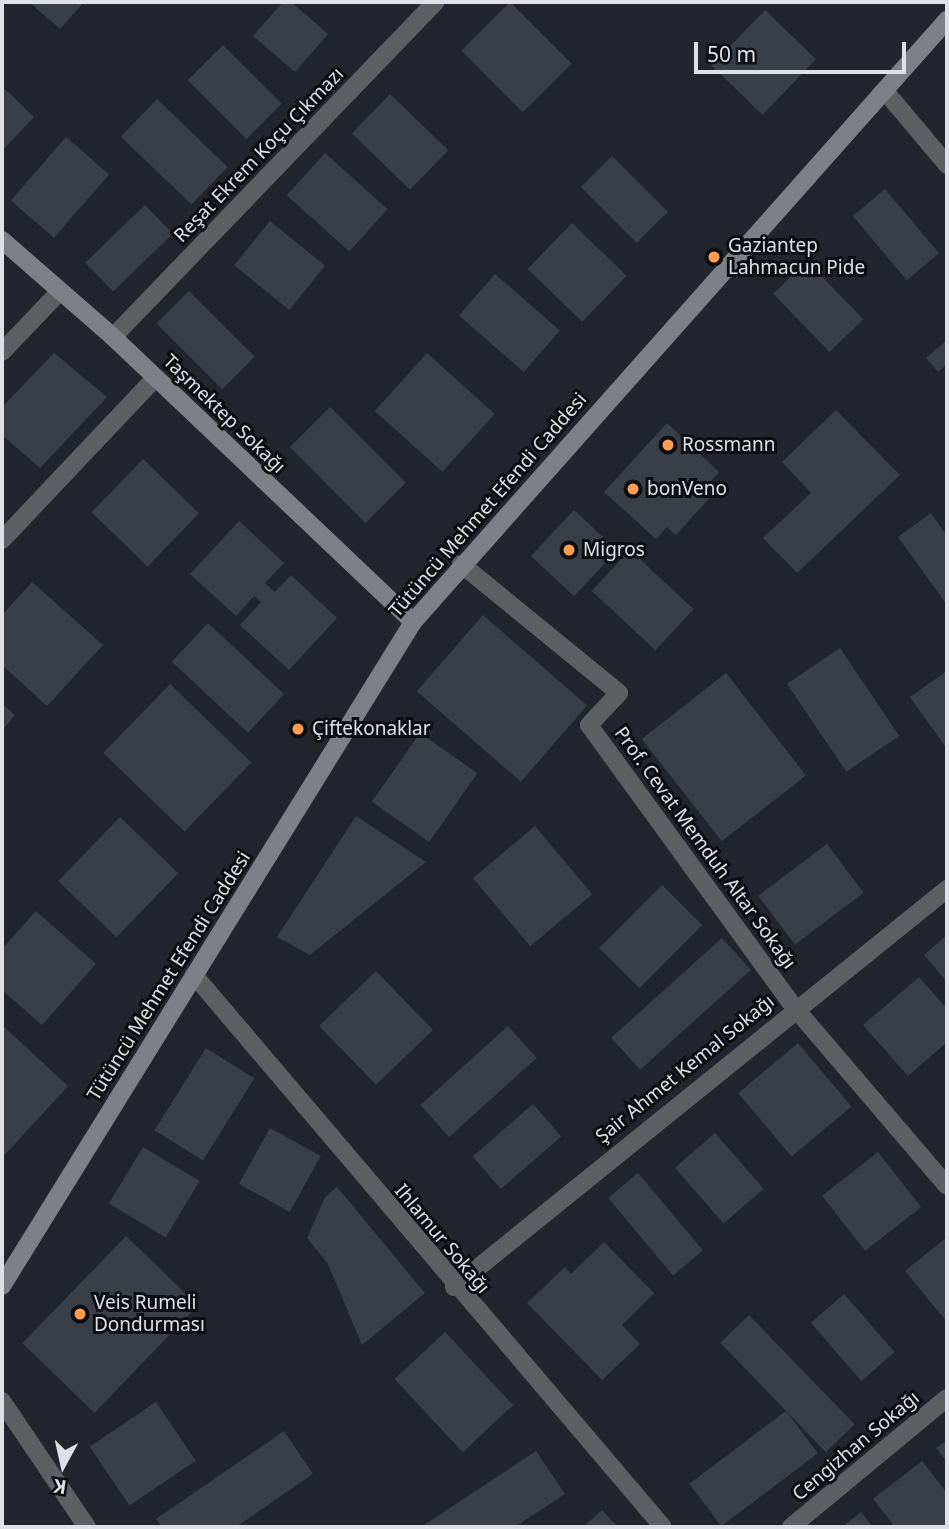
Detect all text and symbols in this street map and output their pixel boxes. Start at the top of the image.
scale bar [697,28,909,72]
text: 50 m [707,40,756,68]
street label: Reşat Ekrem Koçu Çıkmazı [170,63,348,247]
place label: Gaziantep Lahmacun Pide [728,235,865,279]
marker: Gaziantep Lahmacun Pide [706,249,722,265]
street label: Taşmektep Sokağı [158,350,290,478]
street label: Tütüncü Mehmet Efendi Caddesi [384,388,592,622]
place label: Rossmann [682,434,775,456]
marker: Rossmann [660,437,676,453]
place label: bonVeno [647,478,727,500]
marker: bonVeno [625,481,641,497]
place label: Migros [583,539,645,561]
marker: Migros [561,542,577,558]
place label: Çiftekonaklar [312,718,431,740]
marker: Çiftekonaklar [290,721,306,737]
street label: Prof. Cevat Memduh Altar Sokağı [609,723,801,973]
street label: Tütüncü Mehmet Efendi Caddesi [83,847,255,1105]
street label: Şair Ahmet Kemal Sokağı [591,990,779,1148]
street label: Ihlamur Sokağı [390,1180,494,1298]
place label: Veis Rumeli Dondurması [94,1292,205,1336]
marker: Veis Rumeli Dondurması [72,1306,88,1322]
street label: Cengizhan Sokağı [788,1386,924,1506]
north arrow [28,1431,98,1501]
text: K [52,1473,68,1501]

